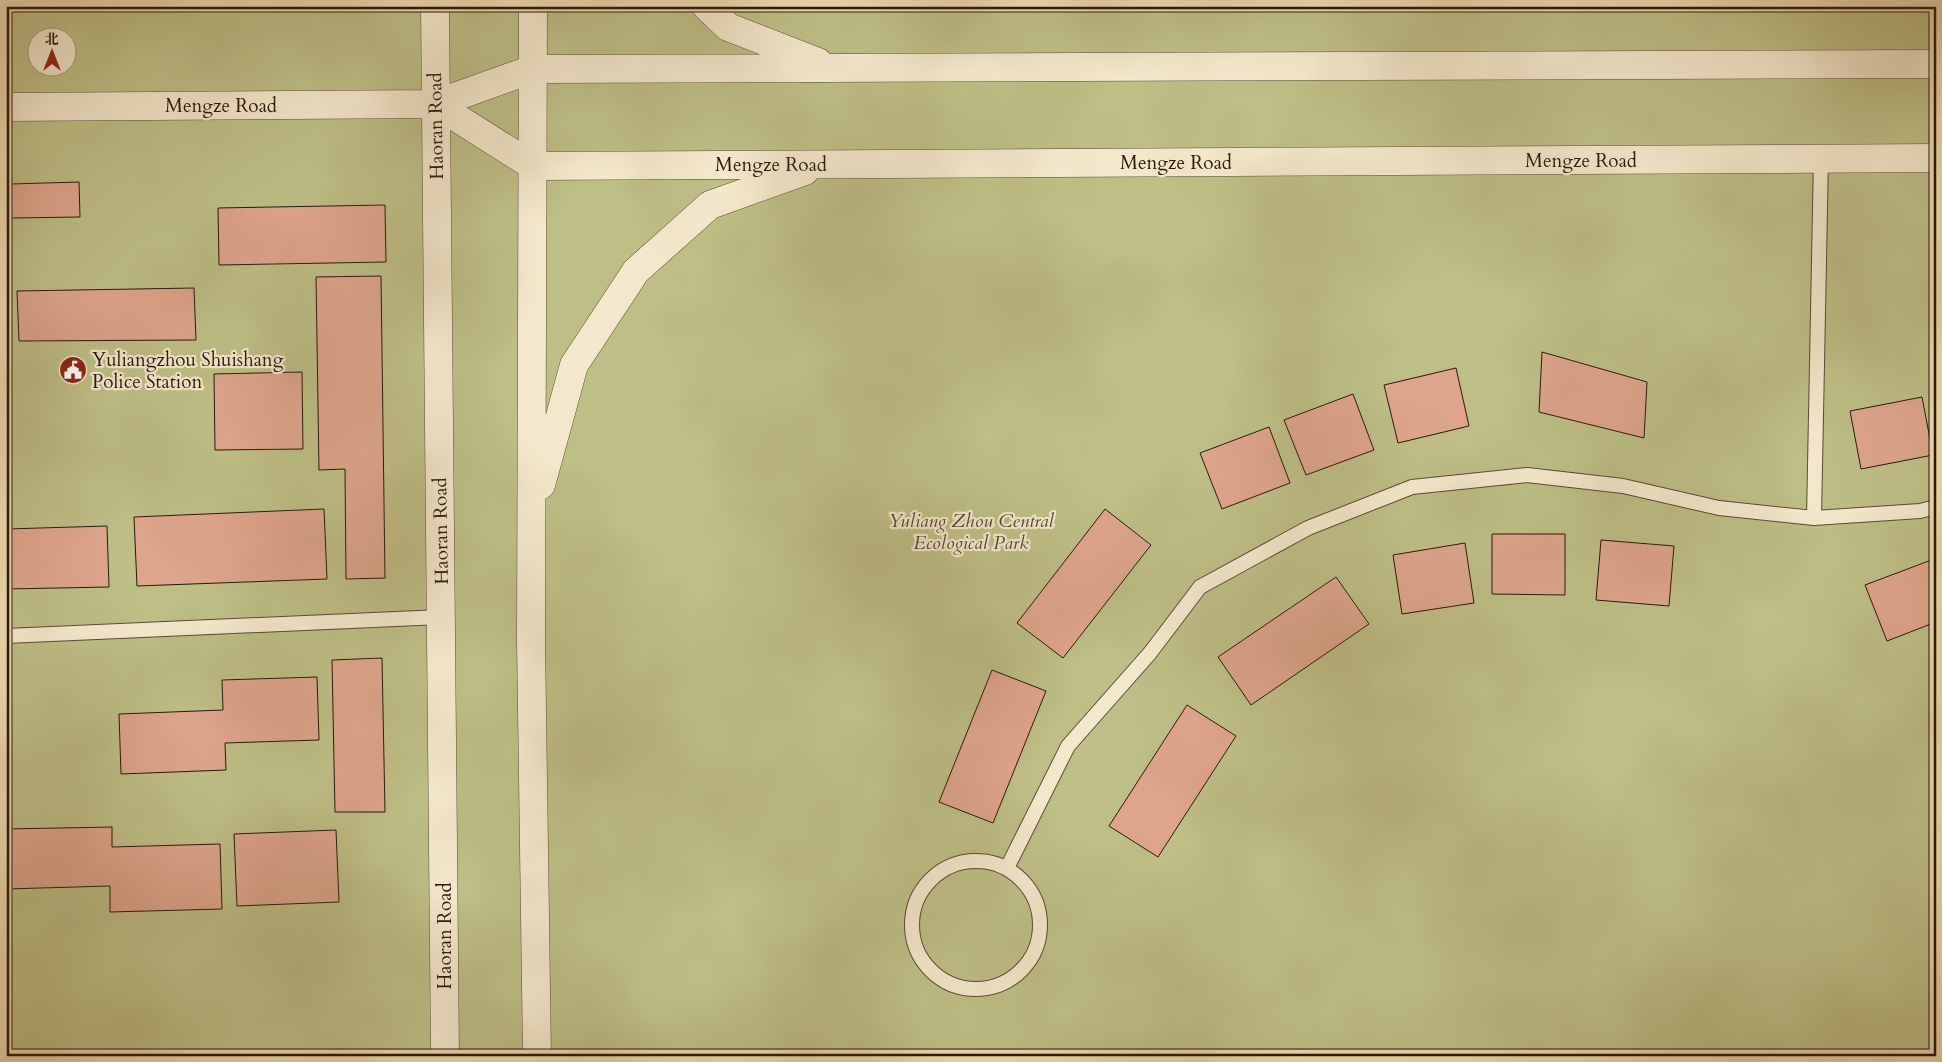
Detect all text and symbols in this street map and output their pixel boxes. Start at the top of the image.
north arrow [28,28,78,78]
text: 北 [45,30,59,49]
street label: Haoran Road [422,72,450,180]
street label: Mengze Road [165,93,277,119]
street label: Mengze Road [1525,148,1637,174]
street label: Mengze Road [1120,150,1232,176]
street label: Mengze Road [715,152,827,178]
place label: Yuliangzhou Shuishang Police Station [92,347,284,395]
public building icon: Yuliangzhou Shuishang Police Station [58,355,88,385]
street label: Haoran Road [427,477,455,585]
park label: Yuliang Zhou Central Ecological Park [888,508,1054,556]
street label: Haoran Road [432,882,458,990]

